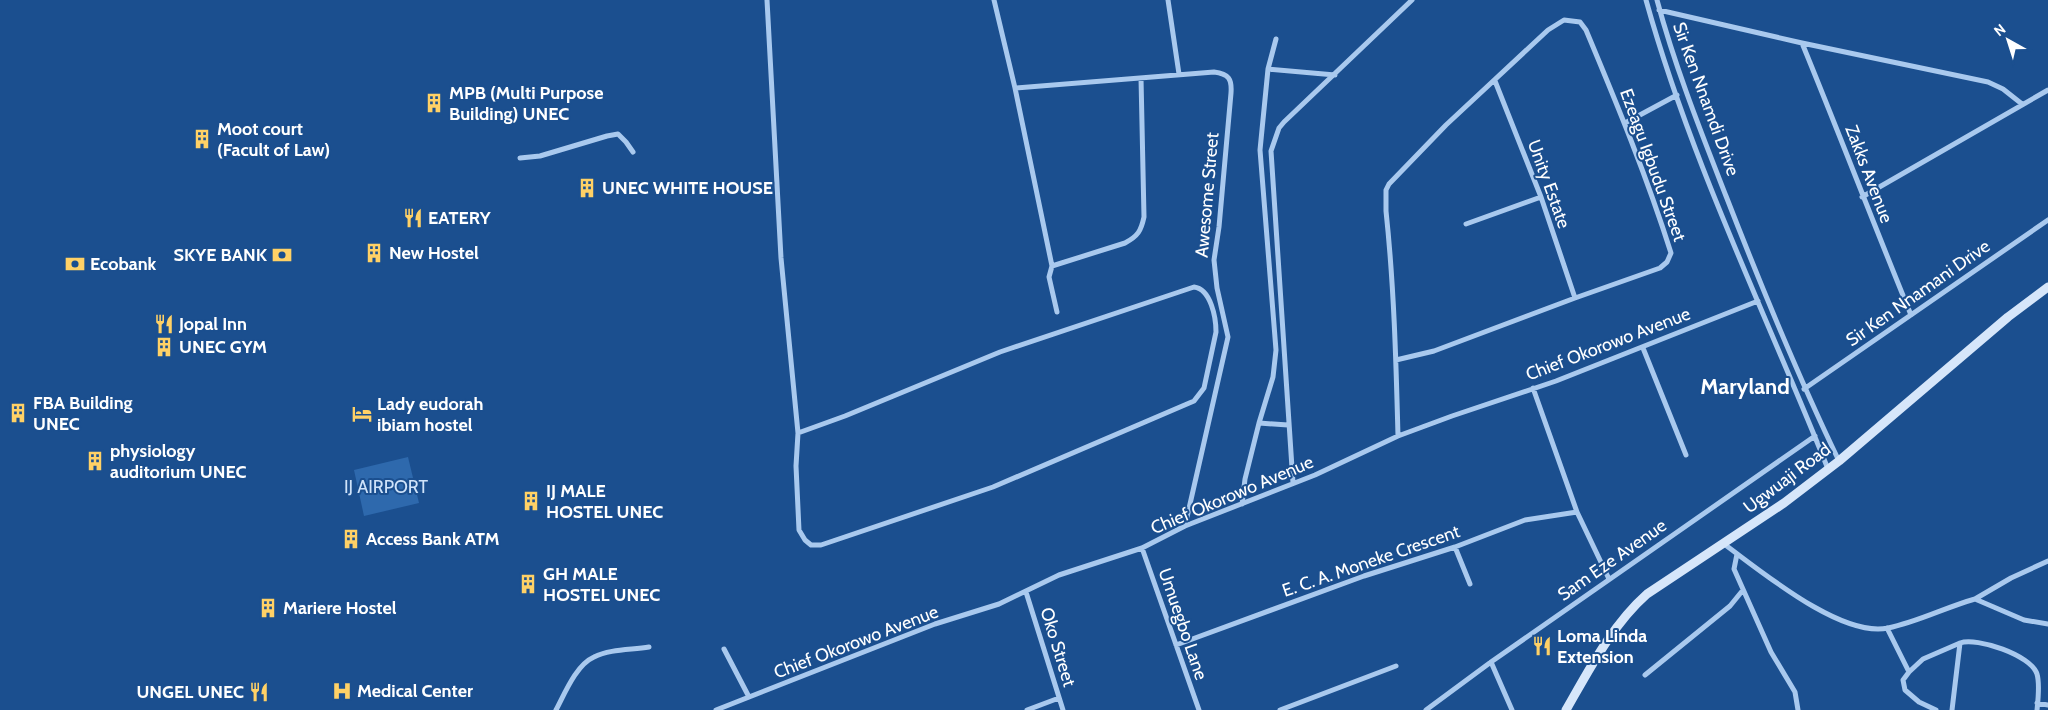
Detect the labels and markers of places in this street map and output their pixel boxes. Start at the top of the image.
place label: MPB (Multi Purpose Building) UNEC [449,82,603,125]
building icon: MPB (Multi Purpose Building) UNEC [423,92,445,114]
place label: Moot court (Facult of Law) [217,118,330,161]
building icon: Moot court (Facult of Law) [191,128,213,150]
building icon: UNEC WHITE HOUSE [576,177,598,199]
place label: UNEC WHITE HOUSE [602,177,773,199]
restaurant icon: EATERY [402,207,424,229]
place label: EATERY [428,207,492,229]
building icon: New Hostel [363,242,385,264]
place label: New Hostel [389,242,479,264]
place label: SKYE BANK [174,244,268,266]
bank icon: SKYE BANK [271,244,293,266]
bank icon: Ecobank [64,253,86,275]
place label: Ecobank [90,253,157,275]
restaurant icon: Jopal Inn [153,313,175,335]
place label: Jopal Inn [178,313,247,335]
building icon: UNEC GYM [153,336,175,358]
place label: UNEC GYM [179,336,267,358]
place label: FBA Building UNEC [33,392,133,435]
place label: Lady eudorah ibiam hostel [377,393,483,436]
building icon: FBA Building UNEC [7,402,29,424]
hotel icon: Lady eudorah ibiam hostel [351,403,373,425]
place label: physiology auditorium UNEC [110,440,246,483]
building icon: physiology auditorium UNEC [84,450,106,472]
place label: IJ MALE HOSTEL UNEC [546,480,663,523]
building icon: IJ MALE HOSTEL UNEC [520,490,542,512]
building icon: Access Bank ATM [340,528,362,550]
place label: Access Bank ATM [366,528,500,550]
place label: GH MALE HOSTEL UNEC [543,563,660,606]
building icon: GH MALE HOSTEL UNEC [517,573,539,595]
building icon: Mariere Hostel [257,597,279,619]
place label: Mariere Hostel [283,597,397,619]
place label: Loma Linda Extension [1557,625,1647,668]
restaurant icon: Loma Linda Extension [1531,635,1553,657]
hospital icon: Medical Center [331,680,353,702]
place label: Medical Center [357,680,473,702]
place label: UNGEL UNEC [136,681,244,703]
restaurant icon: UNGEL UNEC [248,681,270,703]

